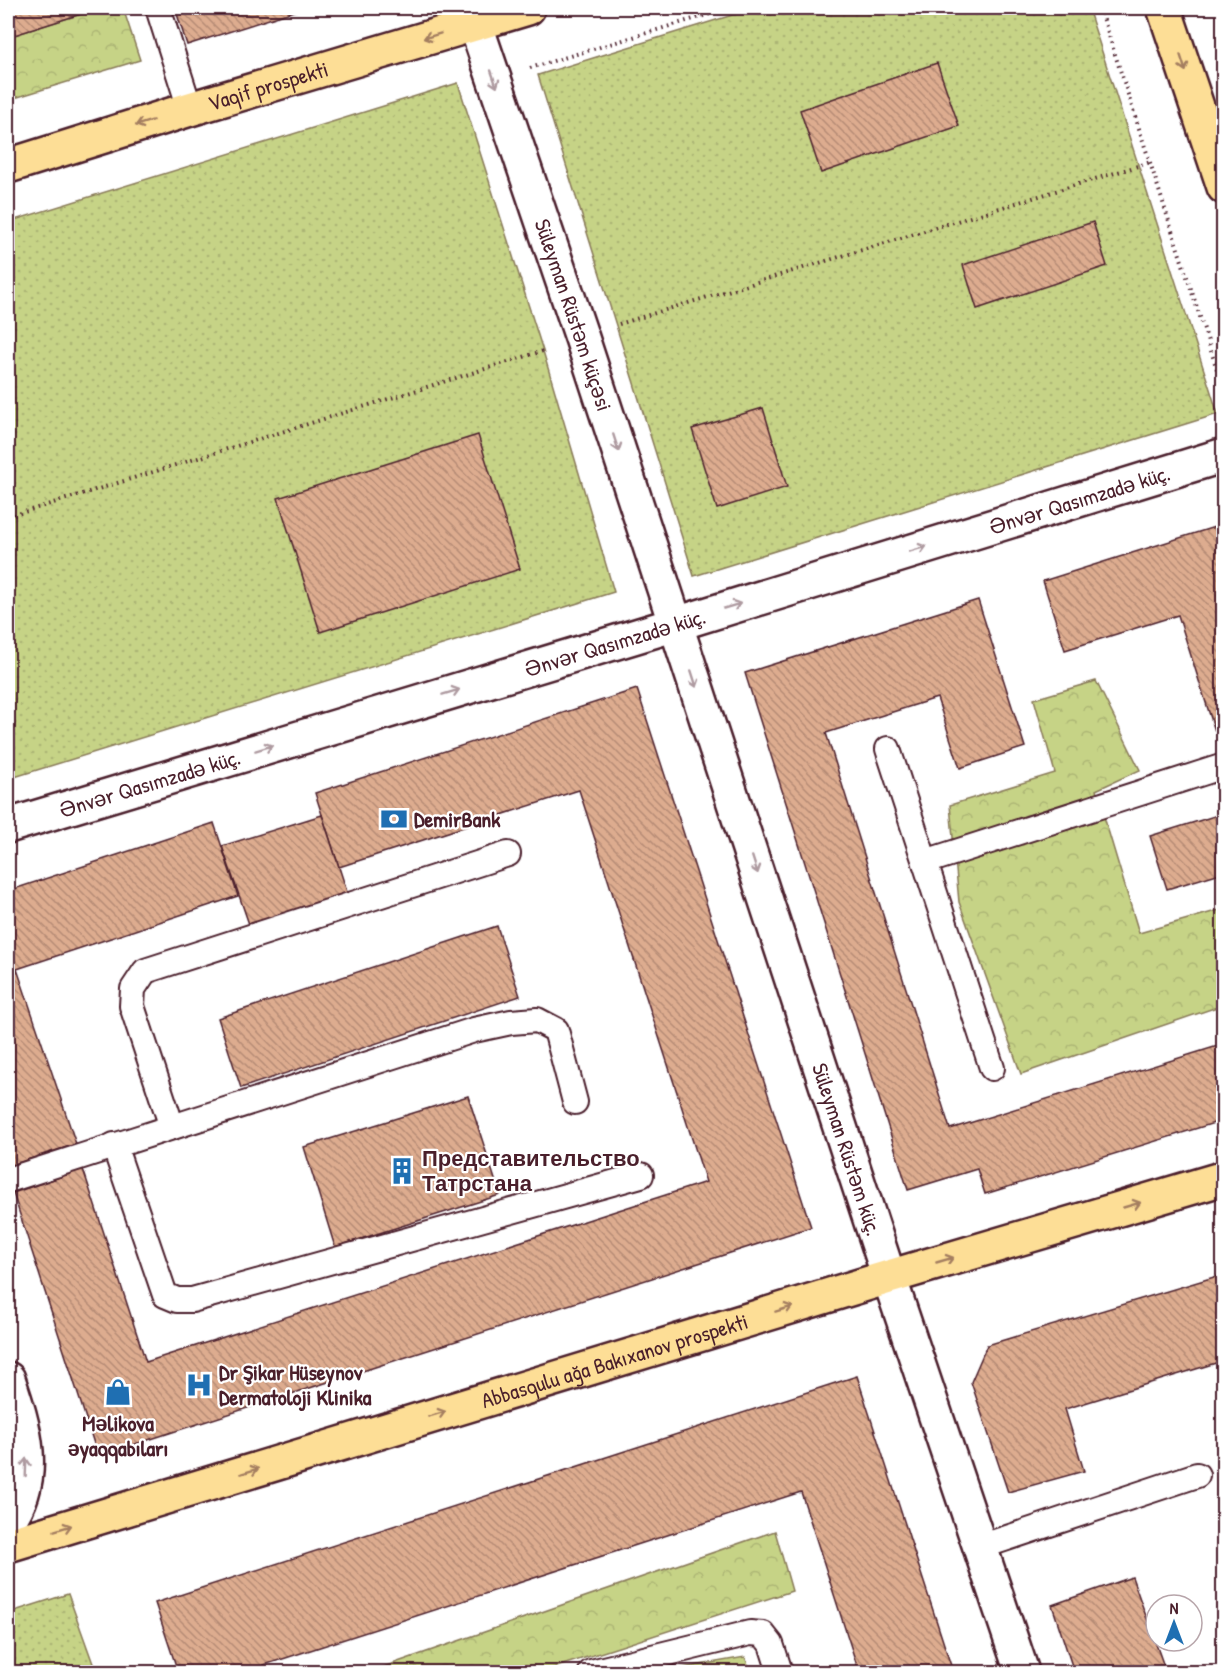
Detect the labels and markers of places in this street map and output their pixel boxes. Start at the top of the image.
bank icon: DemirBank [379,804,409,834]
place label: DemirBank [414,804,501,834]
place label: Представительство Татрстана [422,1143,640,1198]
building icon: Представительство Татрстана [387,1156,417,1186]
place label: Dr Şikar Hüseynov Dermatoloji Klinika [219,1357,372,1412]
hospital icon: Dr Şikar Hüseynov Dermatoloji Klinika [184,1370,214,1400]
shop icon: Mәlikova әyaqqabıları [103,1377,133,1407]
place label: Mәlikova әyaqqabıları [67,1408,169,1464]

